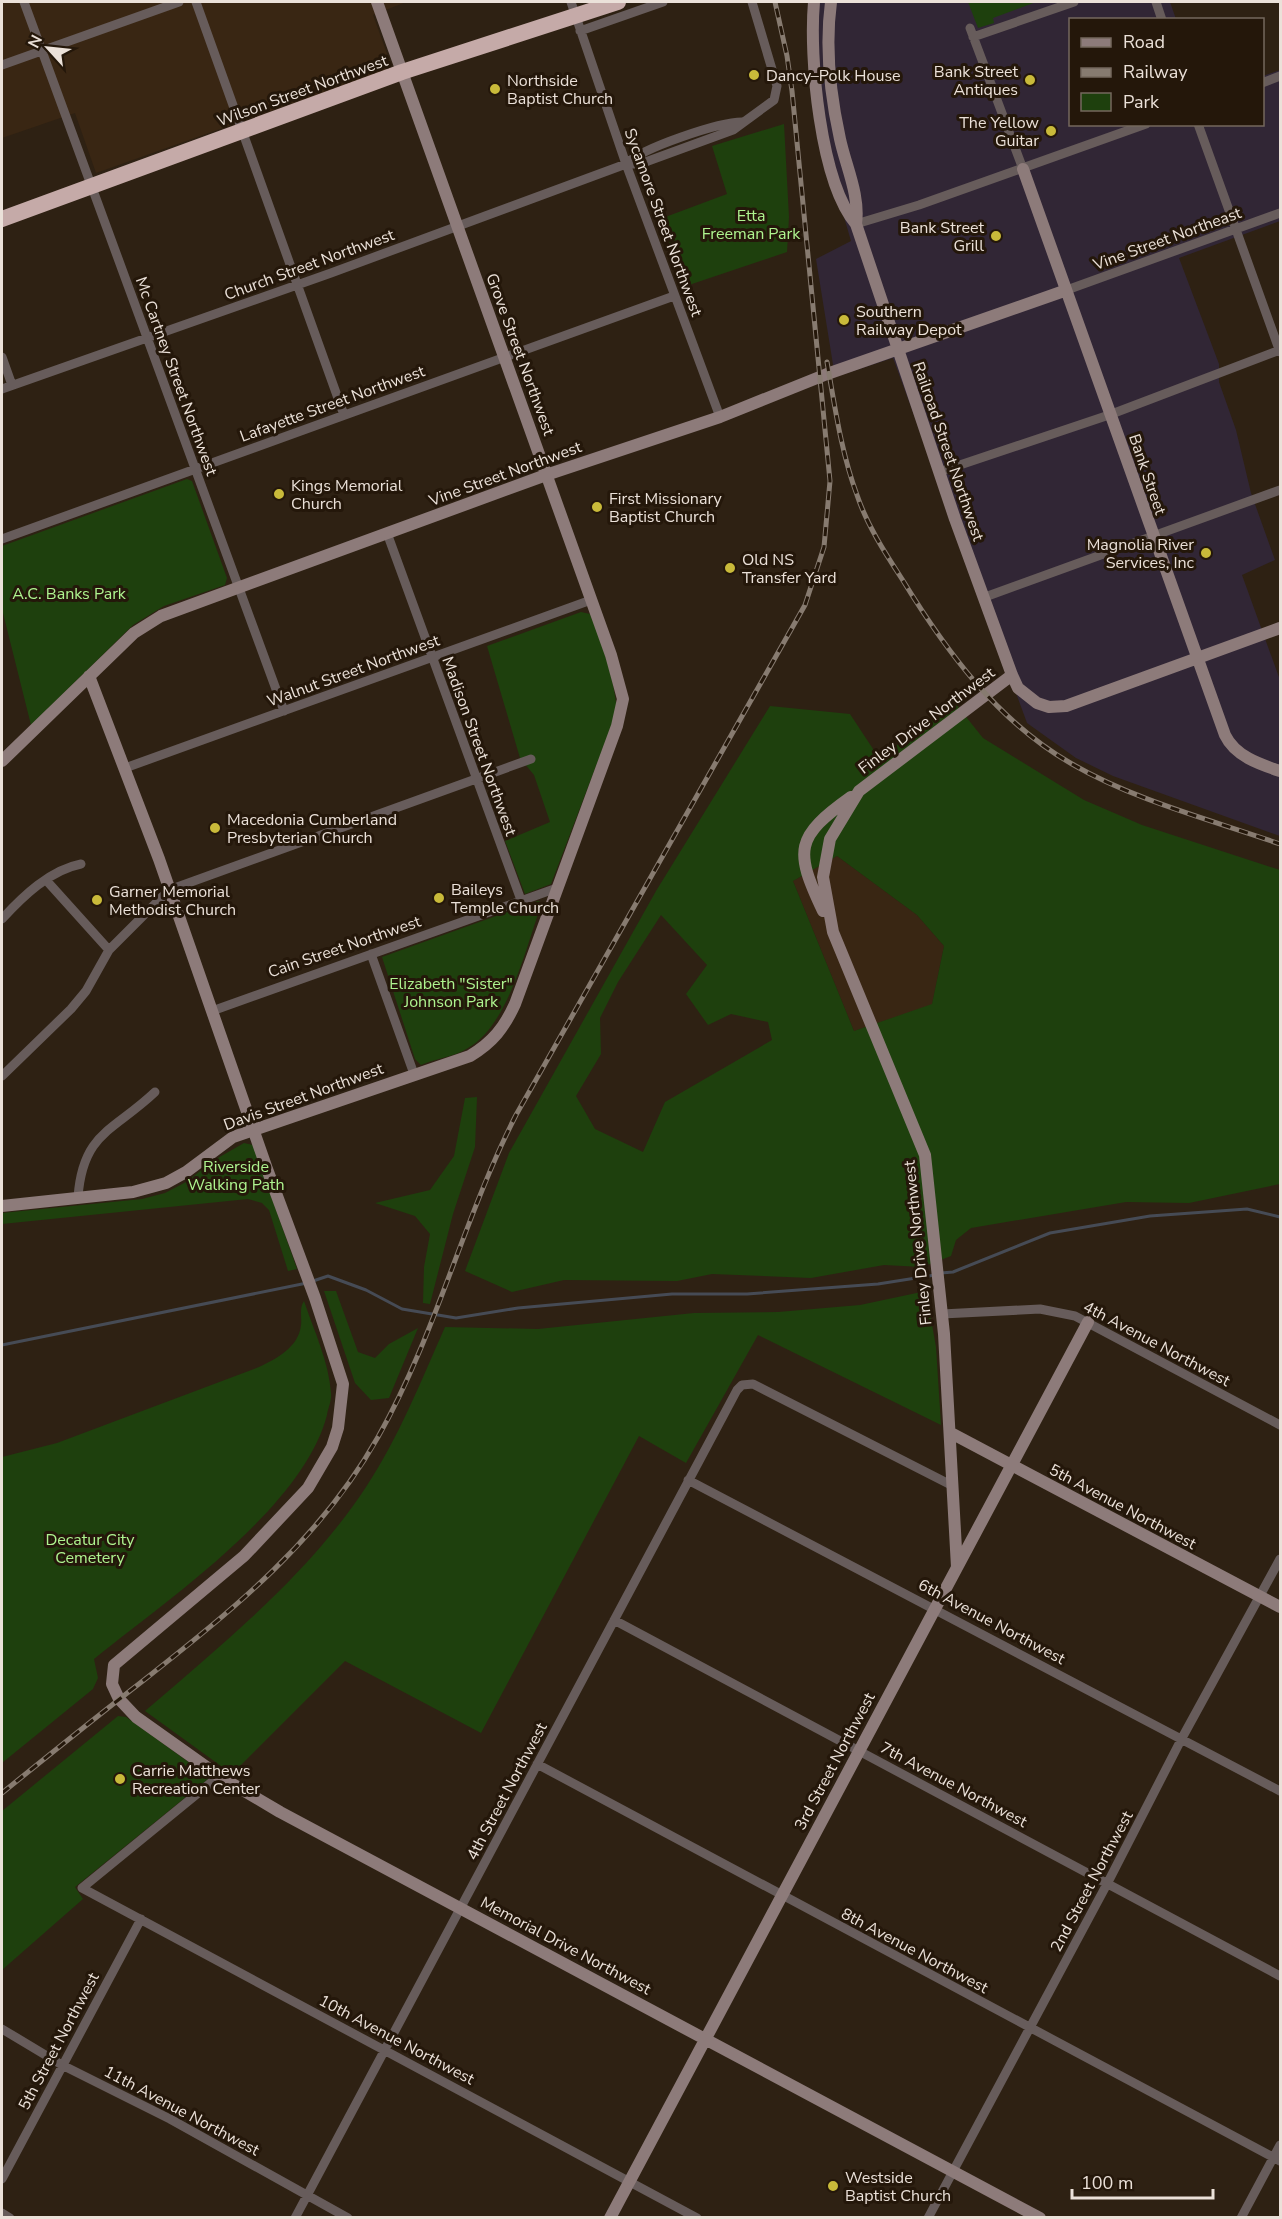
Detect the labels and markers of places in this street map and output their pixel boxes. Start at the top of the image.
place label: Bank Street Antiques [934,61,1018,101]
place label: Dancy–Polk House [766,65,901,87]
marker: Dancy–Polk House [747,68,761,82]
place label: Northside Baptist Church [507,70,613,110]
marker: Bank Street Antiques [1023,73,1037,87]
marker: Northside Baptist Church [488,82,502,96]
place label: The Yellow Guitar [959,112,1040,152]
marker: The Yellow Guitar [1044,124,1058,138]
place label: Bank Street Grill [900,217,984,257]
marker: Bank Street Grill [989,229,1003,243]
place label: Southern Railway Depot [856,301,962,341]
marker: Southern Railway Depot [837,313,851,327]
place label: Kings Memorial Church [291,475,403,515]
marker: Kings Memorial Church [272,487,286,501]
place label: First Missionary Baptist Church [609,488,723,528]
marker: First Missionary Baptist Church [590,500,604,514]
place label: Magnolia River Services, Inc [1087,534,1195,574]
marker: Magnolia River Services, Inc [1199,546,1213,560]
place label: Old NS Transfer Yard [742,549,837,589]
marker: Old NS Transfer Yard [723,561,737,575]
place label: Macedonia Cumberland Presbyterian Church [227,809,397,849]
marker: Macedonia Cumberland Presbyterian Church [208,821,222,835]
place label: Baileys Temple Church [451,879,559,919]
place label: Garner Memorial Methodist Church [109,881,236,921]
marker: Baileys Temple Church [432,891,446,905]
marker: Garner Memorial Methodist Church [90,893,104,907]
place label: Carrie Matthews Recreation Center [132,1760,260,1800]
marker: Carrie Matthews Recreation Center [113,1772,127,1786]
place label: Westside Baptist Church [845,2167,951,2207]
marker: Westside Baptist Church [826,2179,840,2193]

